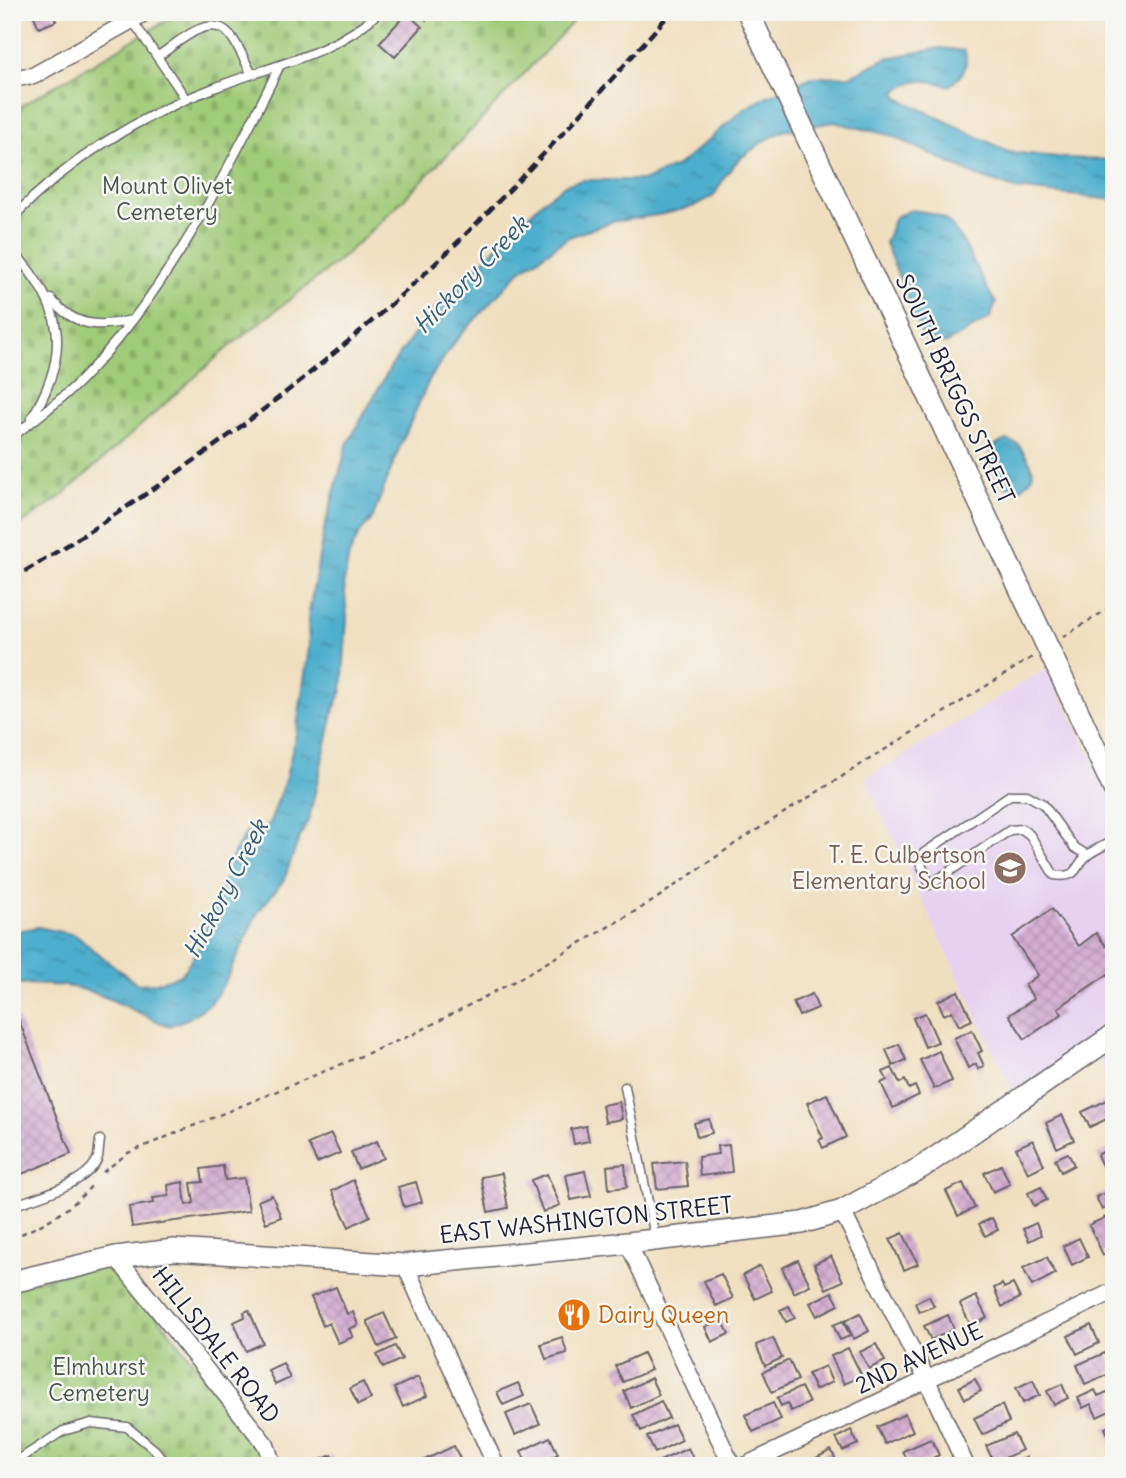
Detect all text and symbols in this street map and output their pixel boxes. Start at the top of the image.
park label: Mount Olivet Cemetery [102,171,233,226]
water label: Hickory Creek [407,208,535,340]
street label: SOUTH BRIGGS STREET [890,270,1021,508]
water label: Hickory Creek [176,813,275,963]
place label: T. E. Culbertson Elementary School [792,840,986,895]
school or university icon: T. E. Culbertson Elementary School [991,849,1029,887]
street label: EAST WASHINGTON STREET [438,1190,734,1249]
street label: HILLSDALE ROAD [146,1261,286,1429]
restaurant icon: Dairy Queen [555,1296,593,1334]
place label: Dairy Queen [598,1300,729,1329]
street label: 2ND AVENUE [850,1315,987,1400]
park label: Elmhurst Cemetery [48,1352,150,1407]

